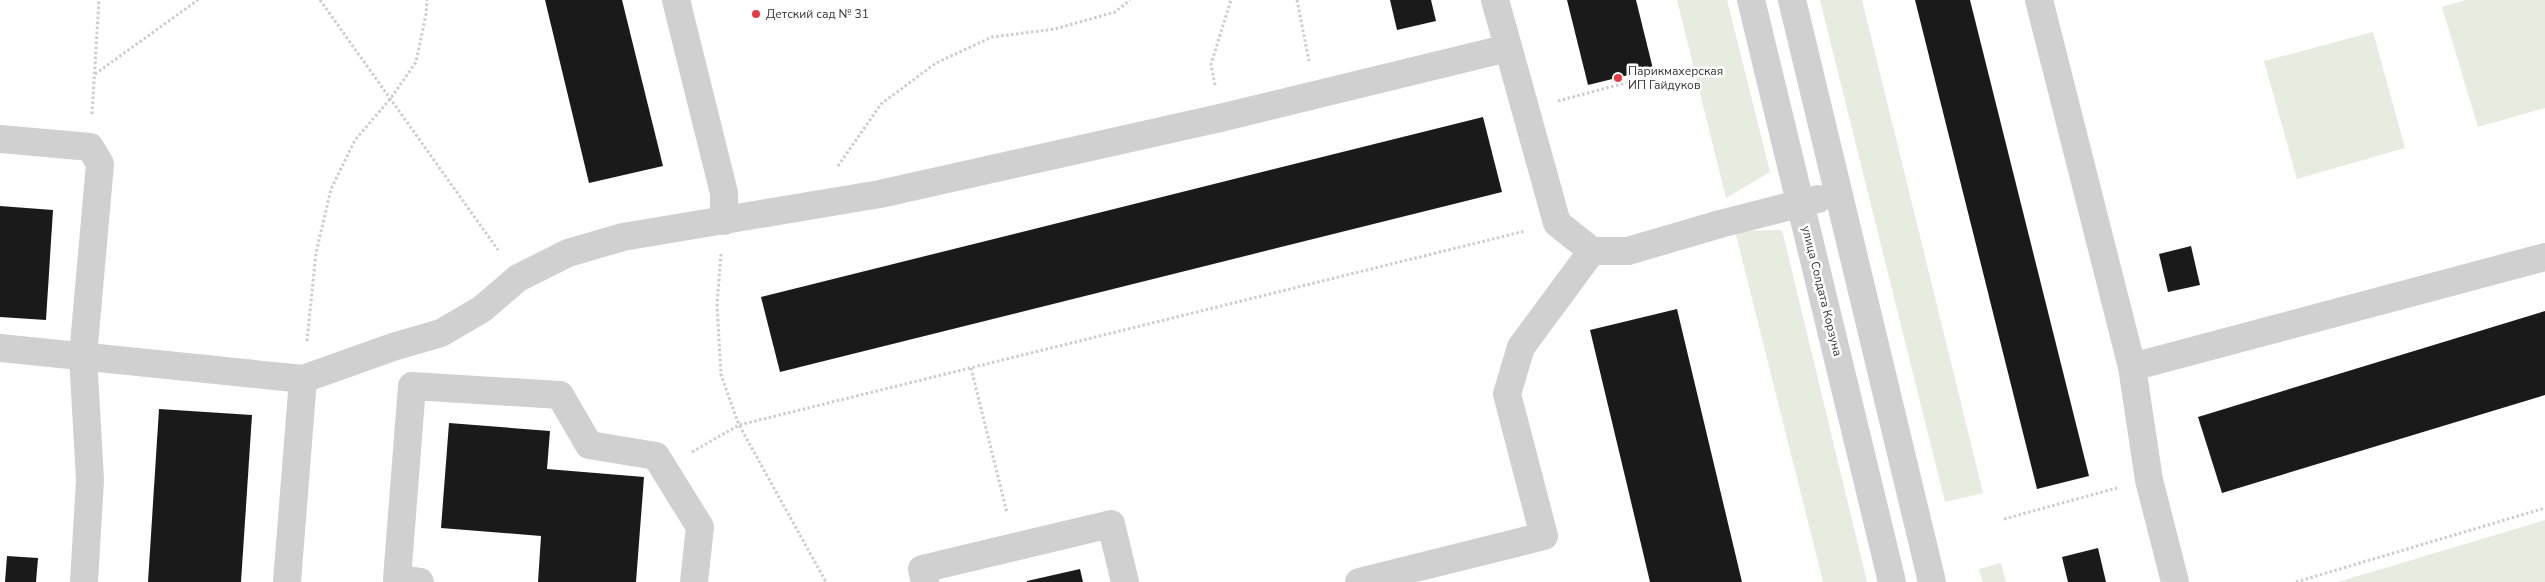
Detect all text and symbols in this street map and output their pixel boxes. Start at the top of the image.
place label: Детский сад № 31 [766,6,869,22]
marker: Детский сад № 31 [750,8,762,20]
place label: Парикмахерская ИП Гайдуков [1628,63,1723,93]
marker: Парикмахерская ИП Гайдуков [1612,72,1624,84]
street label: улица Солдата Корзуна [1798,224,1846,358]

